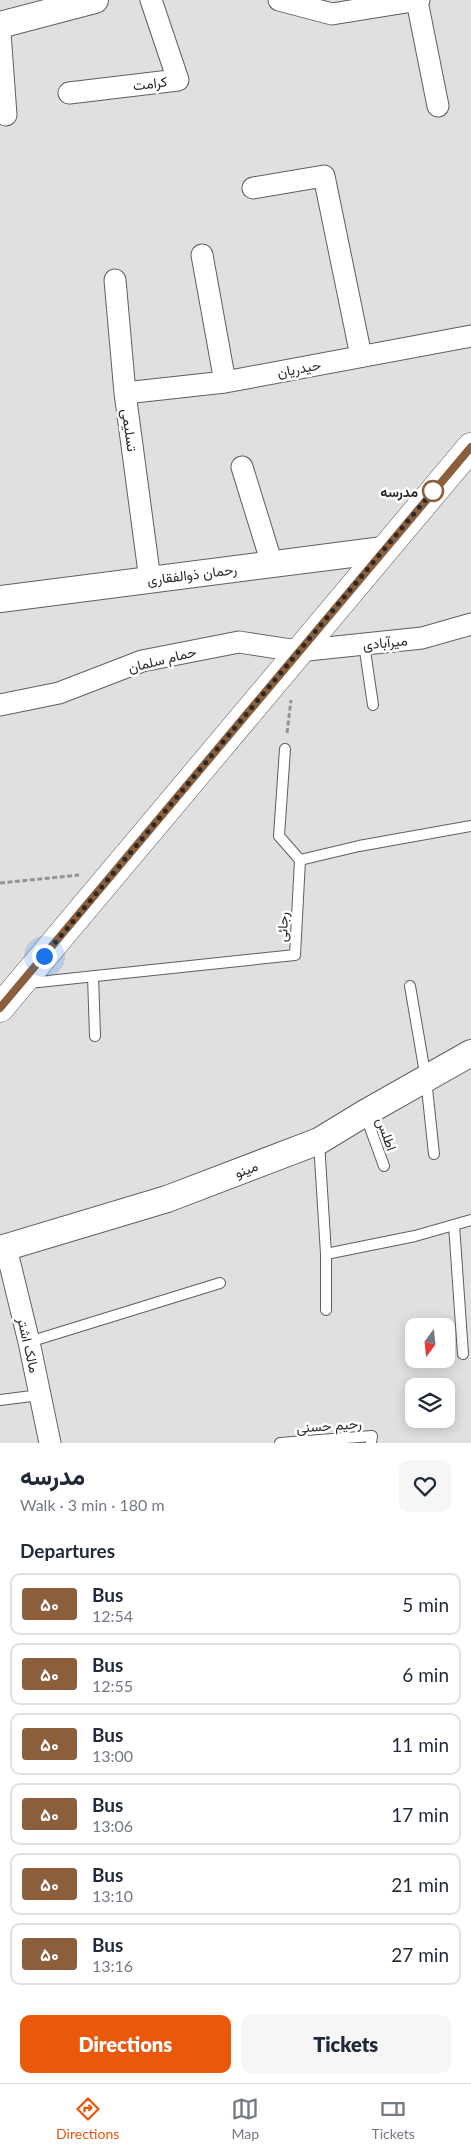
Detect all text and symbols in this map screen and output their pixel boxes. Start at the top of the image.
street label: کرامت [132,72,168,95]
street label: حیدریان [276,355,323,382]
street label: تسلیمی [118,408,141,453]
marker: مدرسه [422,480,444,502]
place label: مدرسه [380,483,418,501]
street label: رحمان ذوالفقاری [146,560,238,589]
street label: میرآبادی [362,631,408,654]
street label: حمام سلمان [126,642,198,677]
street label: رجائی [273,911,292,943]
your location [32,944,57,969]
street label: اطلس [372,1115,401,1153]
street label: مینو [232,1157,260,1182]
street label: مالک اشتر [13,1315,44,1375]
north arrow [405,1318,455,1368]
map controls [405,1318,455,1428]
button: layers [405,1378,455,1428]
street label: رحیم حسنی [296,1414,363,1437]
button: heart [399,1460,451,1512]
text: مدرسه [20,1461,85,1490]
text: Walk · 3 min · 180 m [20,1495,165,1514]
text: Departures [20,1539,115,1562]
text: Bus [92,1583,123,1606]
text: ۵۰ [40,1593,59,1615]
text: 5 min [402,1593,449,1616]
text: 12:54 [92,1606,133,1625]
text: Bus [92,1653,123,1676]
text: ۵۰ [40,1663,59,1685]
text: 6 min [402,1663,449,1686]
text: 12:55 [92,1676,133,1695]
text: Bus [92,1723,123,1746]
text: ۵۰ [40,1733,59,1755]
text: 11 min [391,1733,449,1756]
text: 13:00 [92,1746,133,1765]
text: Bus [92,1793,123,1816]
text: ۵۰ [40,1803,59,1825]
text: 17 min [391,1803,449,1826]
text: 13:06 [92,1816,133,1835]
text: Bus [92,1863,123,1886]
text: ۵۰ [40,1873,59,1895]
text: 21 min [391,1873,449,1896]
text: 13:10 [92,1886,133,1905]
text: Bus [92,1933,123,1956]
text: ۵۰ [40,1943,59,1965]
text: 27 min [391,1943,449,1966]
text: 13:16 [92,1956,133,1975]
button: Directions [20,2015,231,2073]
button: Tickets [241,2015,451,2073]
tab: Directions [56,2095,119,2142]
tab: Map [231,2095,259,2142]
tab: Tickets [372,2095,415,2142]

